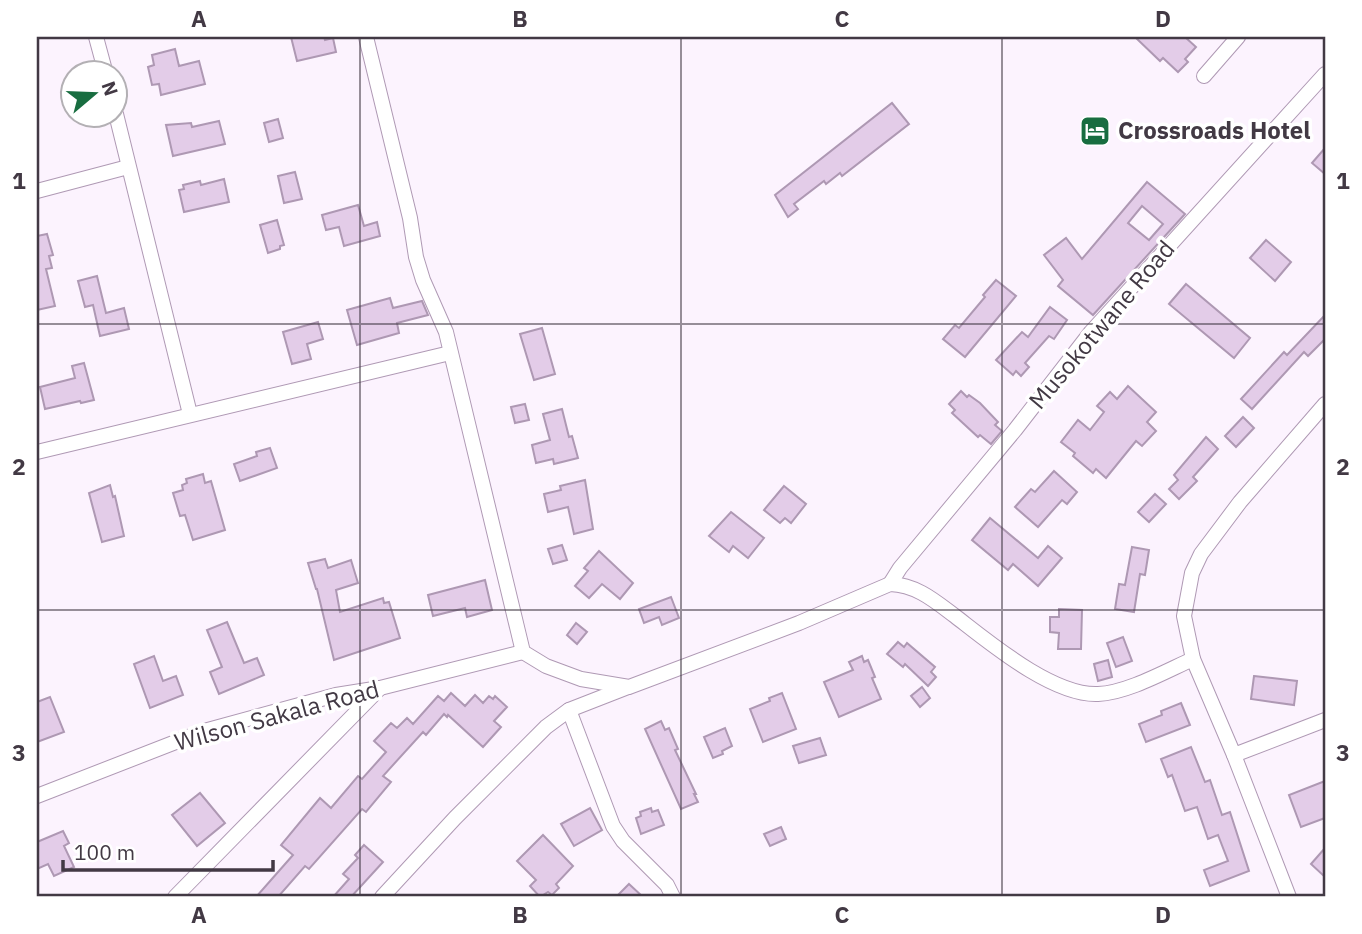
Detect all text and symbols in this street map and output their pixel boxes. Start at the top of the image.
text: A [191,3,207,33]
text: B [512,3,528,33]
text: C [835,3,850,33]
text: D [1155,3,1171,33]
north arrow [60,60,130,130]
text: N [96,78,124,99]
hotel icon: Crossroads Hotel [1078,114,1112,148]
place label: Crossroads Hotel [1118,114,1311,146]
text: 1 [12,165,26,195]
text: 1 [1336,165,1350,195]
street label: Musokotwane Road [1021,233,1181,415]
text: 2 [12,451,26,481]
text: 2 [1336,451,1350,481]
street label: Wilson Sakala Road [171,672,383,758]
text: 3 [12,737,26,767]
text: 3 [1336,737,1350,767]
scale bar [63,829,273,873]
text: 100 m [74,838,135,866]
text: A [191,899,207,929]
text: B [512,899,528,929]
text: C [835,899,850,929]
text: D [1155,899,1171,929]

